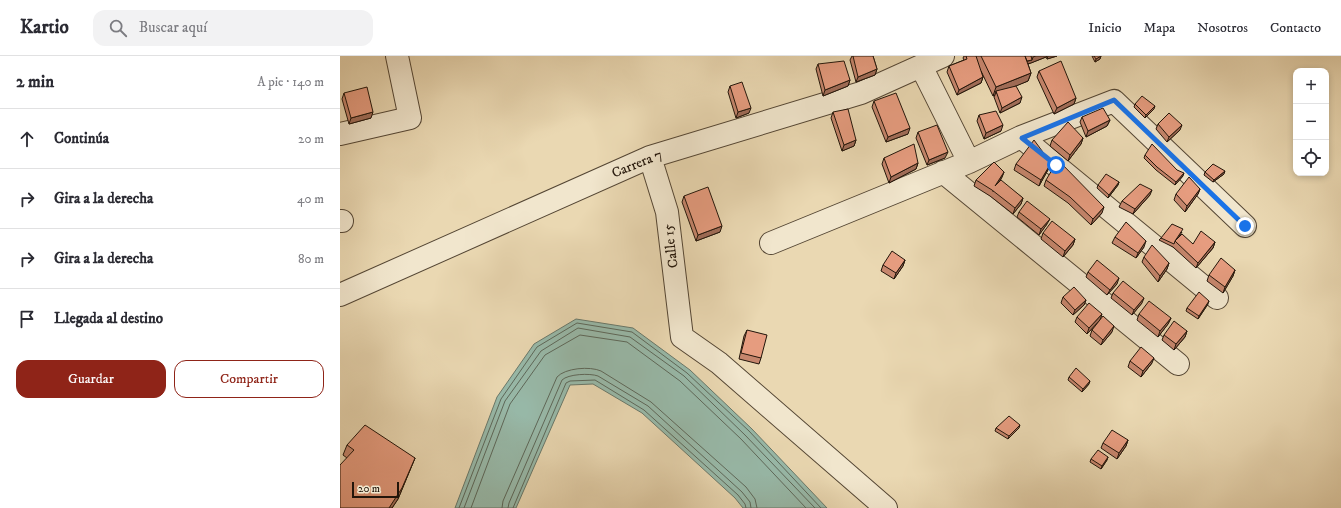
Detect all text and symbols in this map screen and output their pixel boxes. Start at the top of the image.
search box [93,10,373,46]
text: Kartio [20,16,69,39]
icon: search [107,17,129,39]
text: Buscar aquí [139,18,207,37]
text: Inicio [1088,19,1121,37]
text: Mapa [1143,19,1175,37]
text: Nosotros [1197,19,1248,37]
text: Contacto [1270,19,1321,37]
map controls [1293,68,1329,176]
button: + [1293,68,1329,104]
text: 2 min [16,71,54,93]
text: A pie · 140 m [257,74,324,90]
button: − [1293,104,1329,140]
icon: ahead [16,128,38,150]
text: Continúa [54,129,109,148]
text: 20 m [298,131,324,147]
button: locate [1293,140,1329,176]
street label: Carrera 7 [609,146,665,182]
route start [1047,156,1065,174]
icon: right [16,188,38,210]
text: Gira a la derecha [54,189,153,208]
text: 40 m [297,191,324,207]
route end [1236,217,1254,235]
street label: Calle 15 [659,223,683,269]
icon: right [16,248,38,270]
text: Gira a la derecha [54,249,153,268]
text: 80 m [298,251,324,267]
icon: arrive [16,308,38,330]
text: Llegada al destino [54,309,163,328]
button: Guardar [16,360,166,398]
button: Compartir [174,360,324,398]
scale bar [352,480,399,499]
text: 20 m [358,482,380,496]

